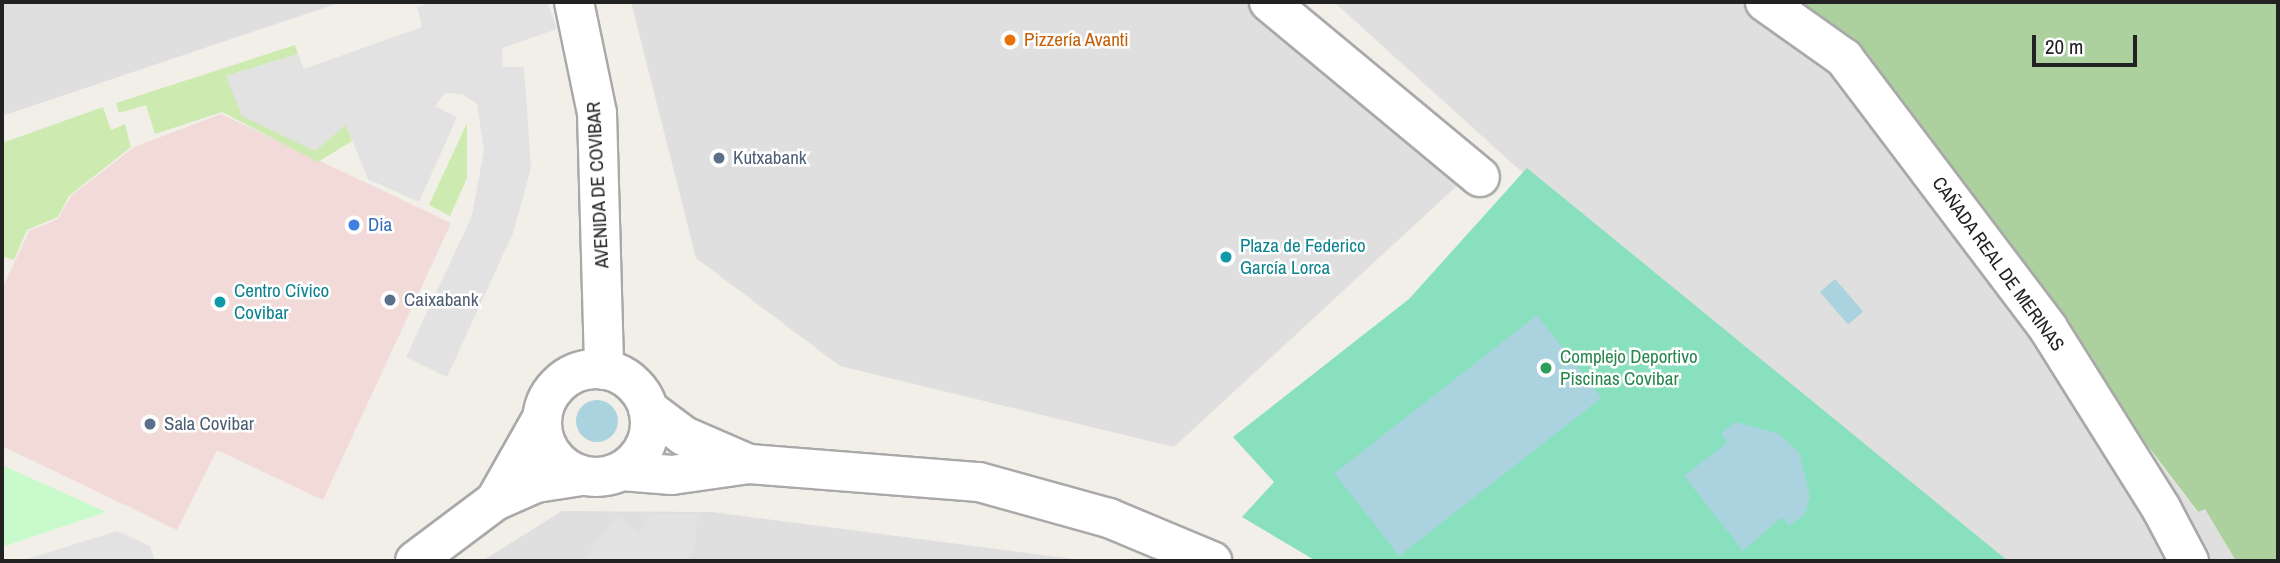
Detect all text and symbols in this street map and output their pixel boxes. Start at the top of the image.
scale bar [2035,21,2140,65]
place label: Pizzería Avanti [1024,29,1129,51]
marker: Pizzería Avanti [1002,32,1018,48]
text: 20 m [2045,32,2083,61]
street label: AVENIDA DE COVIBAR [582,101,614,269]
place label: Kutxabank [733,147,807,169]
marker: Kutxabank [711,150,727,166]
street label: CAÑADA REAL DE MERINAS [1927,172,2069,356]
place label: Dia [368,214,392,236]
marker: Dia [346,217,362,233]
place label: Plaza de Federico García Lorca [1240,235,1366,279]
marker: Plaza de Federico García Lorca [1218,249,1234,265]
place label: Centro Cívico Covibar [234,280,329,324]
place label: Caixabank [404,289,478,311]
marker: Caixabank [382,292,398,308]
marker: Centro Cívico Covibar [212,294,228,310]
place label: Complejo Deportivo Piscinas Covibar [1560,346,1698,390]
marker: Complejo Deportivo Piscinas Covibar [1538,360,1554,376]
place label: Sala Covibar [164,413,254,435]
marker: Sala Covibar [142,416,158,432]

